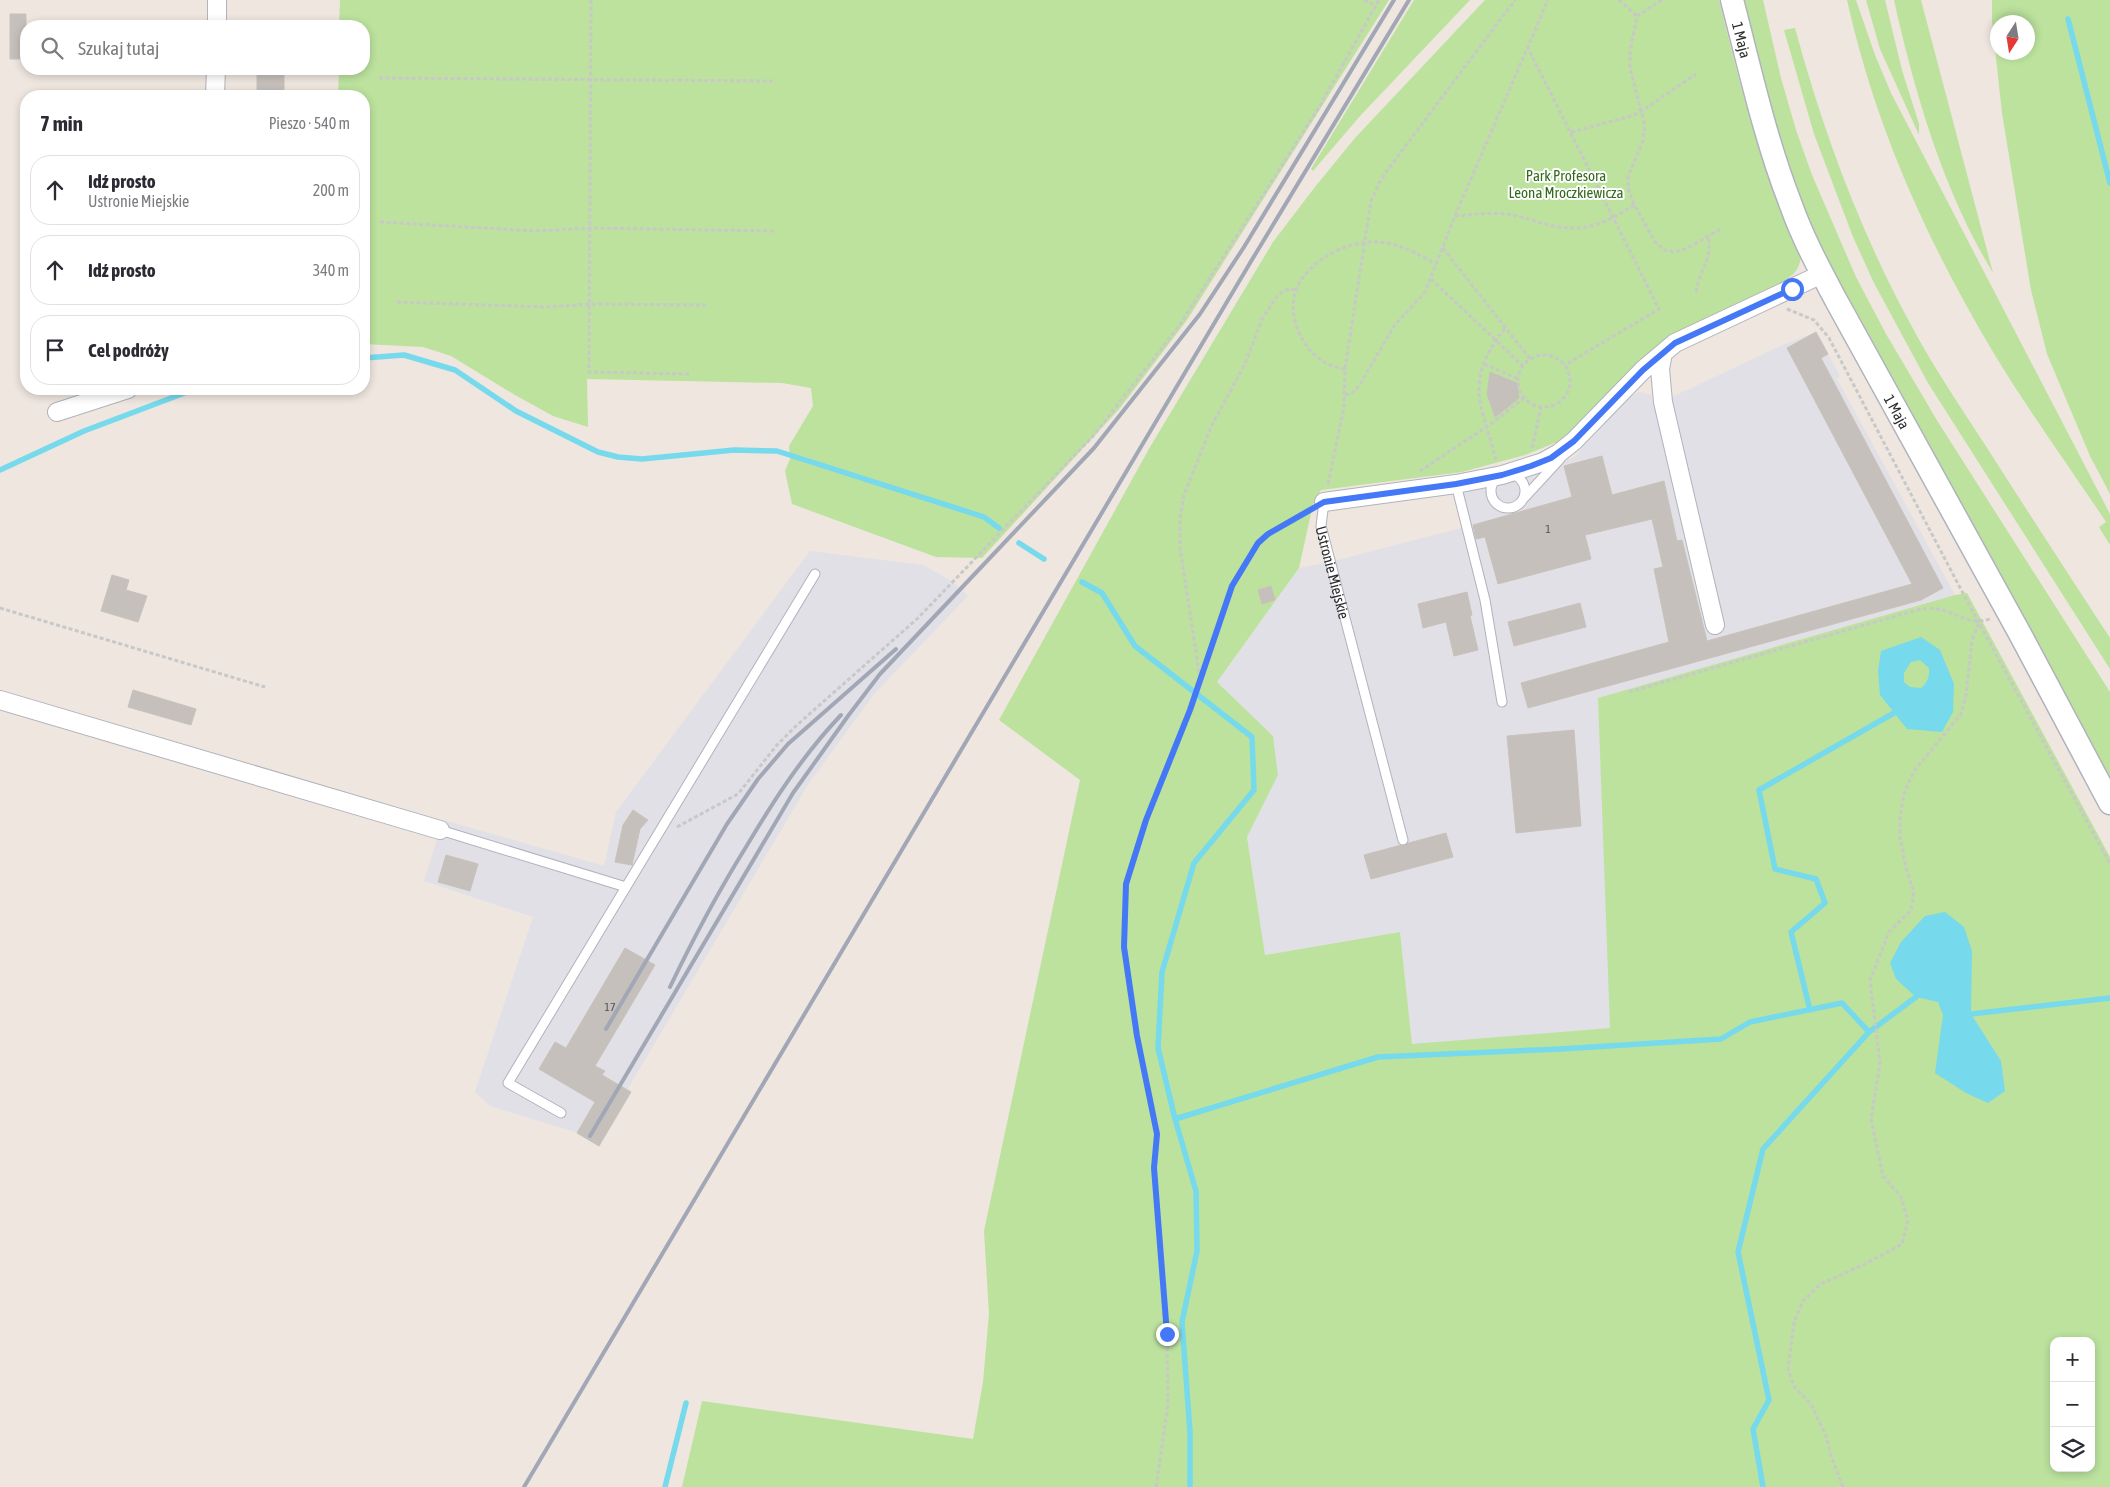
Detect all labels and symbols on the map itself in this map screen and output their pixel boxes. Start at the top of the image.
north arrow [1990,15,2035,60]
street label: 1 Maja [1729,20,1755,60]
park label: Park Profesora Leona Mroczkiewicza [1509,167,1624,201]
route start [1781,278,1804,301]
street label: 1 Maja [1881,391,1914,432]
house number: 1 [1545,522,1551,536]
street label: Ustronie Miejskie [1313,524,1353,621]
house number: 17 [604,1000,616,1014]
route end [1156,1323,1179,1346]

